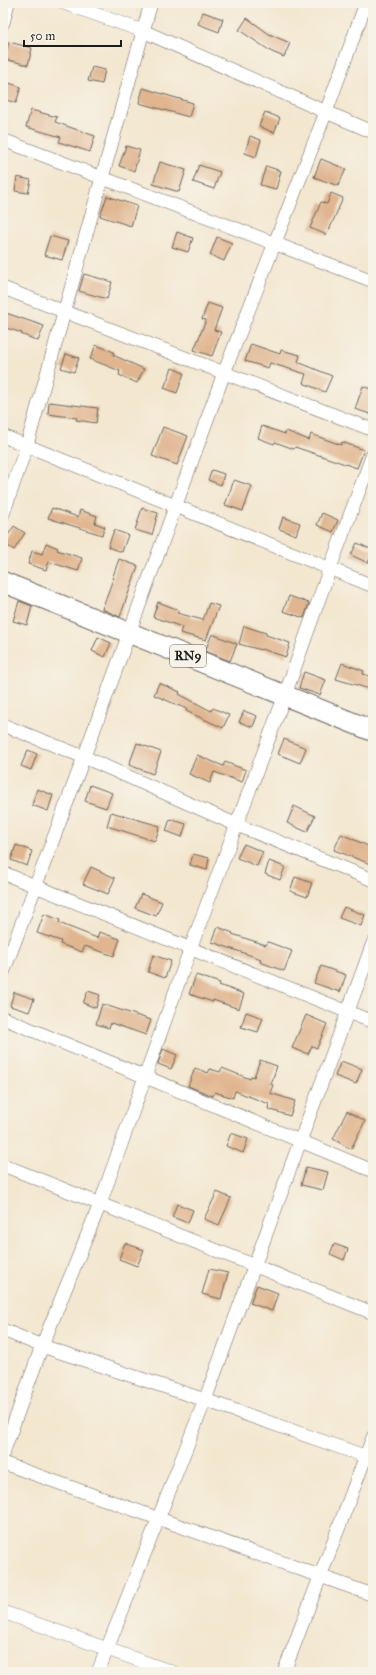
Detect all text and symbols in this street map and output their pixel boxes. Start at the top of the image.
scale bar [24,22,121,48]
text: 50 m [30,29,55,43]
road number: RN9 [170,645,206,667]

